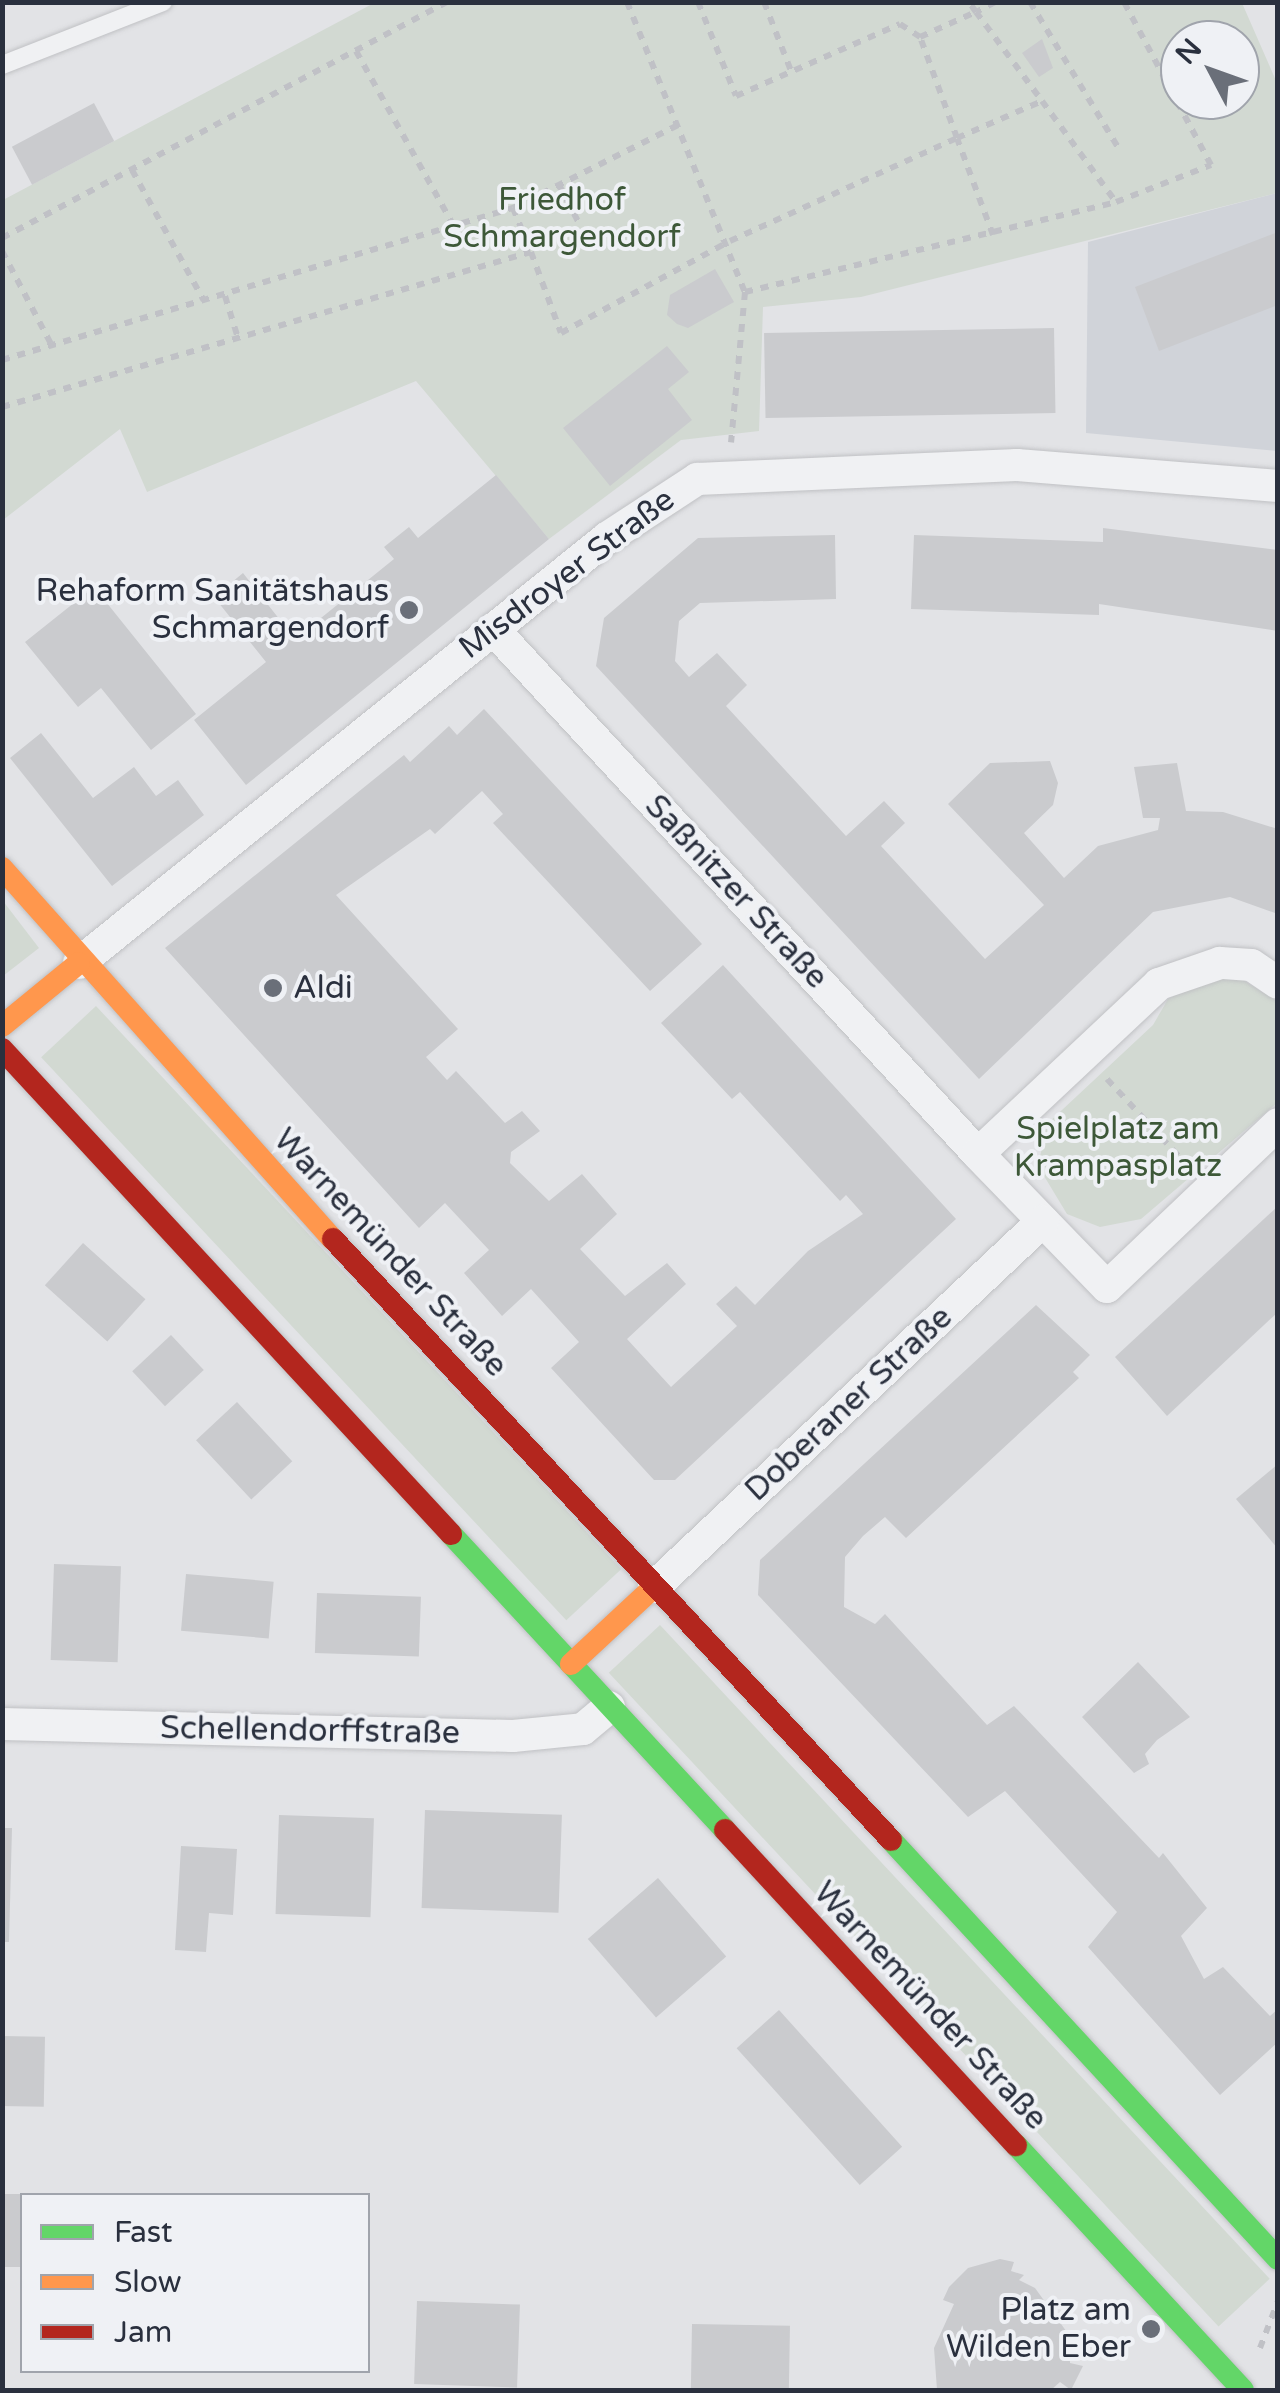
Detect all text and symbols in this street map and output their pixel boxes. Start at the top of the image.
north arrow [1160,20,1260,120]
text: N [1169,32,1209,71]
park label: Friedhof Schmargendorf [443,182,681,257]
street label: Misdroyer Straße [452,480,682,668]
place label: Rehaform Sanitätshaus Schmargendorf [36,573,389,648]
marker: Rehaform Sanitätshaus Schmargendorf [398,599,420,621]
street label: Saßnitzer Straße [637,787,835,997]
place label: Aldi [293,969,353,1007]
marker: Aldi [262,977,284,999]
park label: Spielplatz am Krampasplatz [1014,1111,1222,1186]
street label: Warnemünder Straße [265,1121,515,1385]
street label: Doberaner Straße [738,1298,960,1510]
street label: Schellendorffstraße [160,1709,460,1753]
street label: Warnemünder Straße [805,1874,1055,2138]
legend [20,2193,370,2373]
text: Fast [114,2214,173,2251]
text: Slow [114,2264,182,2301]
place label: Platz am Wilden Eber [946,2292,1131,2367]
text: Jam [114,2314,172,2351]
marker: Platz am Wilden Eber [1140,2318,1162,2340]

